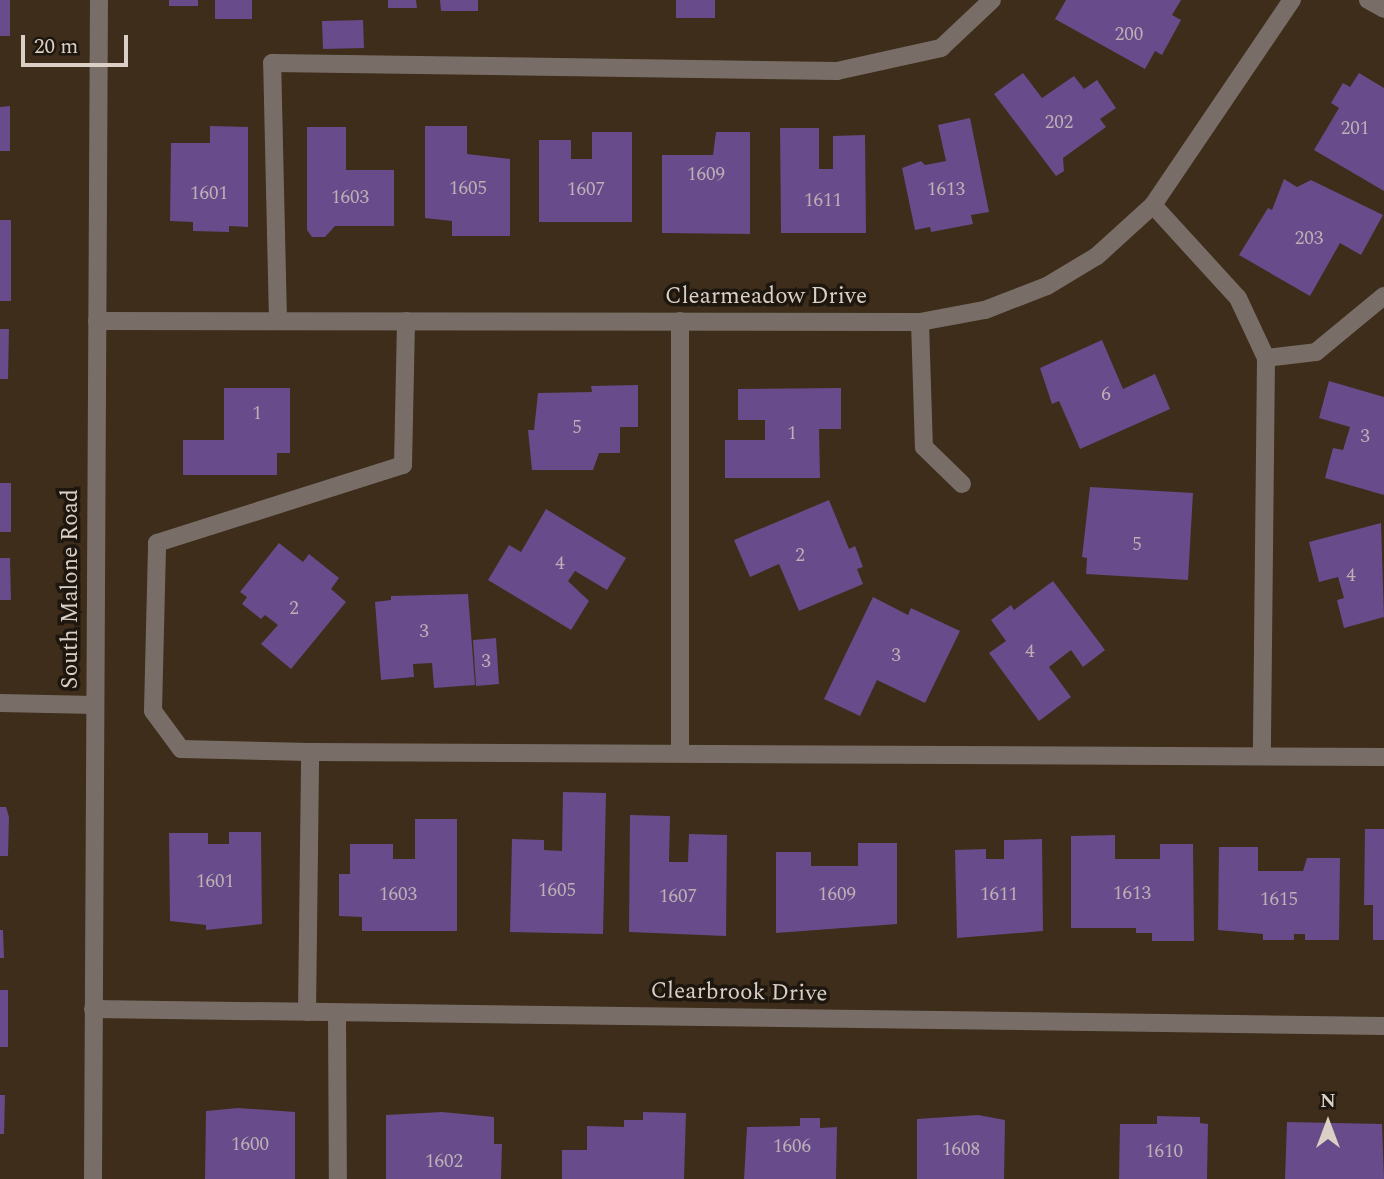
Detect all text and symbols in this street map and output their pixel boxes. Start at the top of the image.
scale bar [24,21,131,65]
house number: 200 [1115,24,1143,46]
text: 20 m [34,31,78,63]
house number: 202 [1045,112,1073,134]
house number: 201 [1341,118,1369,140]
house number: 1609 [687,164,725,186]
house number: 1605 [449,178,487,200]
house number: 1607 [567,179,605,201]
house number: 1613 [927,179,965,201]
house number: 1601 [190,183,228,205]
house number: 1603 [331,187,369,209]
house number: 1611 [804,190,842,212]
house number: 203 [1295,228,1323,250]
street label: Clearmeadow Drive [665,283,867,311]
house number: 6 [1101,384,1111,406]
house number: 1 [252,403,262,425]
house number: 5 [572,417,582,439]
house number: 1 [787,423,797,445]
house number: 3 [1360,426,1370,448]
street label: South Malone Road [57,489,85,689]
house number: 5 [1132,534,1142,556]
house number: 2 [795,545,805,567]
house number: 4 [555,553,565,575]
house number: 4 [1346,565,1356,587]
house number: 2 [289,598,299,620]
house number: 3 [419,621,429,643]
house number: 4 [1025,641,1035,663]
house number: 3 [891,645,901,667]
house number: 3 [481,651,491,673]
house number: 1601 [196,871,234,893]
house number: 1605 [538,880,576,902]
house number: 1613 [1113,883,1151,905]
house number: 1603 [379,884,417,906]
house number: 1609 [818,884,856,906]
house number: 1611 [980,884,1018,906]
house number: 1607 [659,886,697,908]
house number: 1615 [1260,889,1298,911]
street label: Clearbrook Drive [650,978,828,1008]
text: N [1320,1087,1336,1116]
north arrow [1293,1088,1363,1158]
house number: 1600 [231,1134,269,1156]
house number: 1606 [773,1136,811,1158]
house number: 1608 [942,1139,980,1161]
house number: 1610 [1145,1141,1183,1163]
house number: 1602 [425,1151,463,1173]

